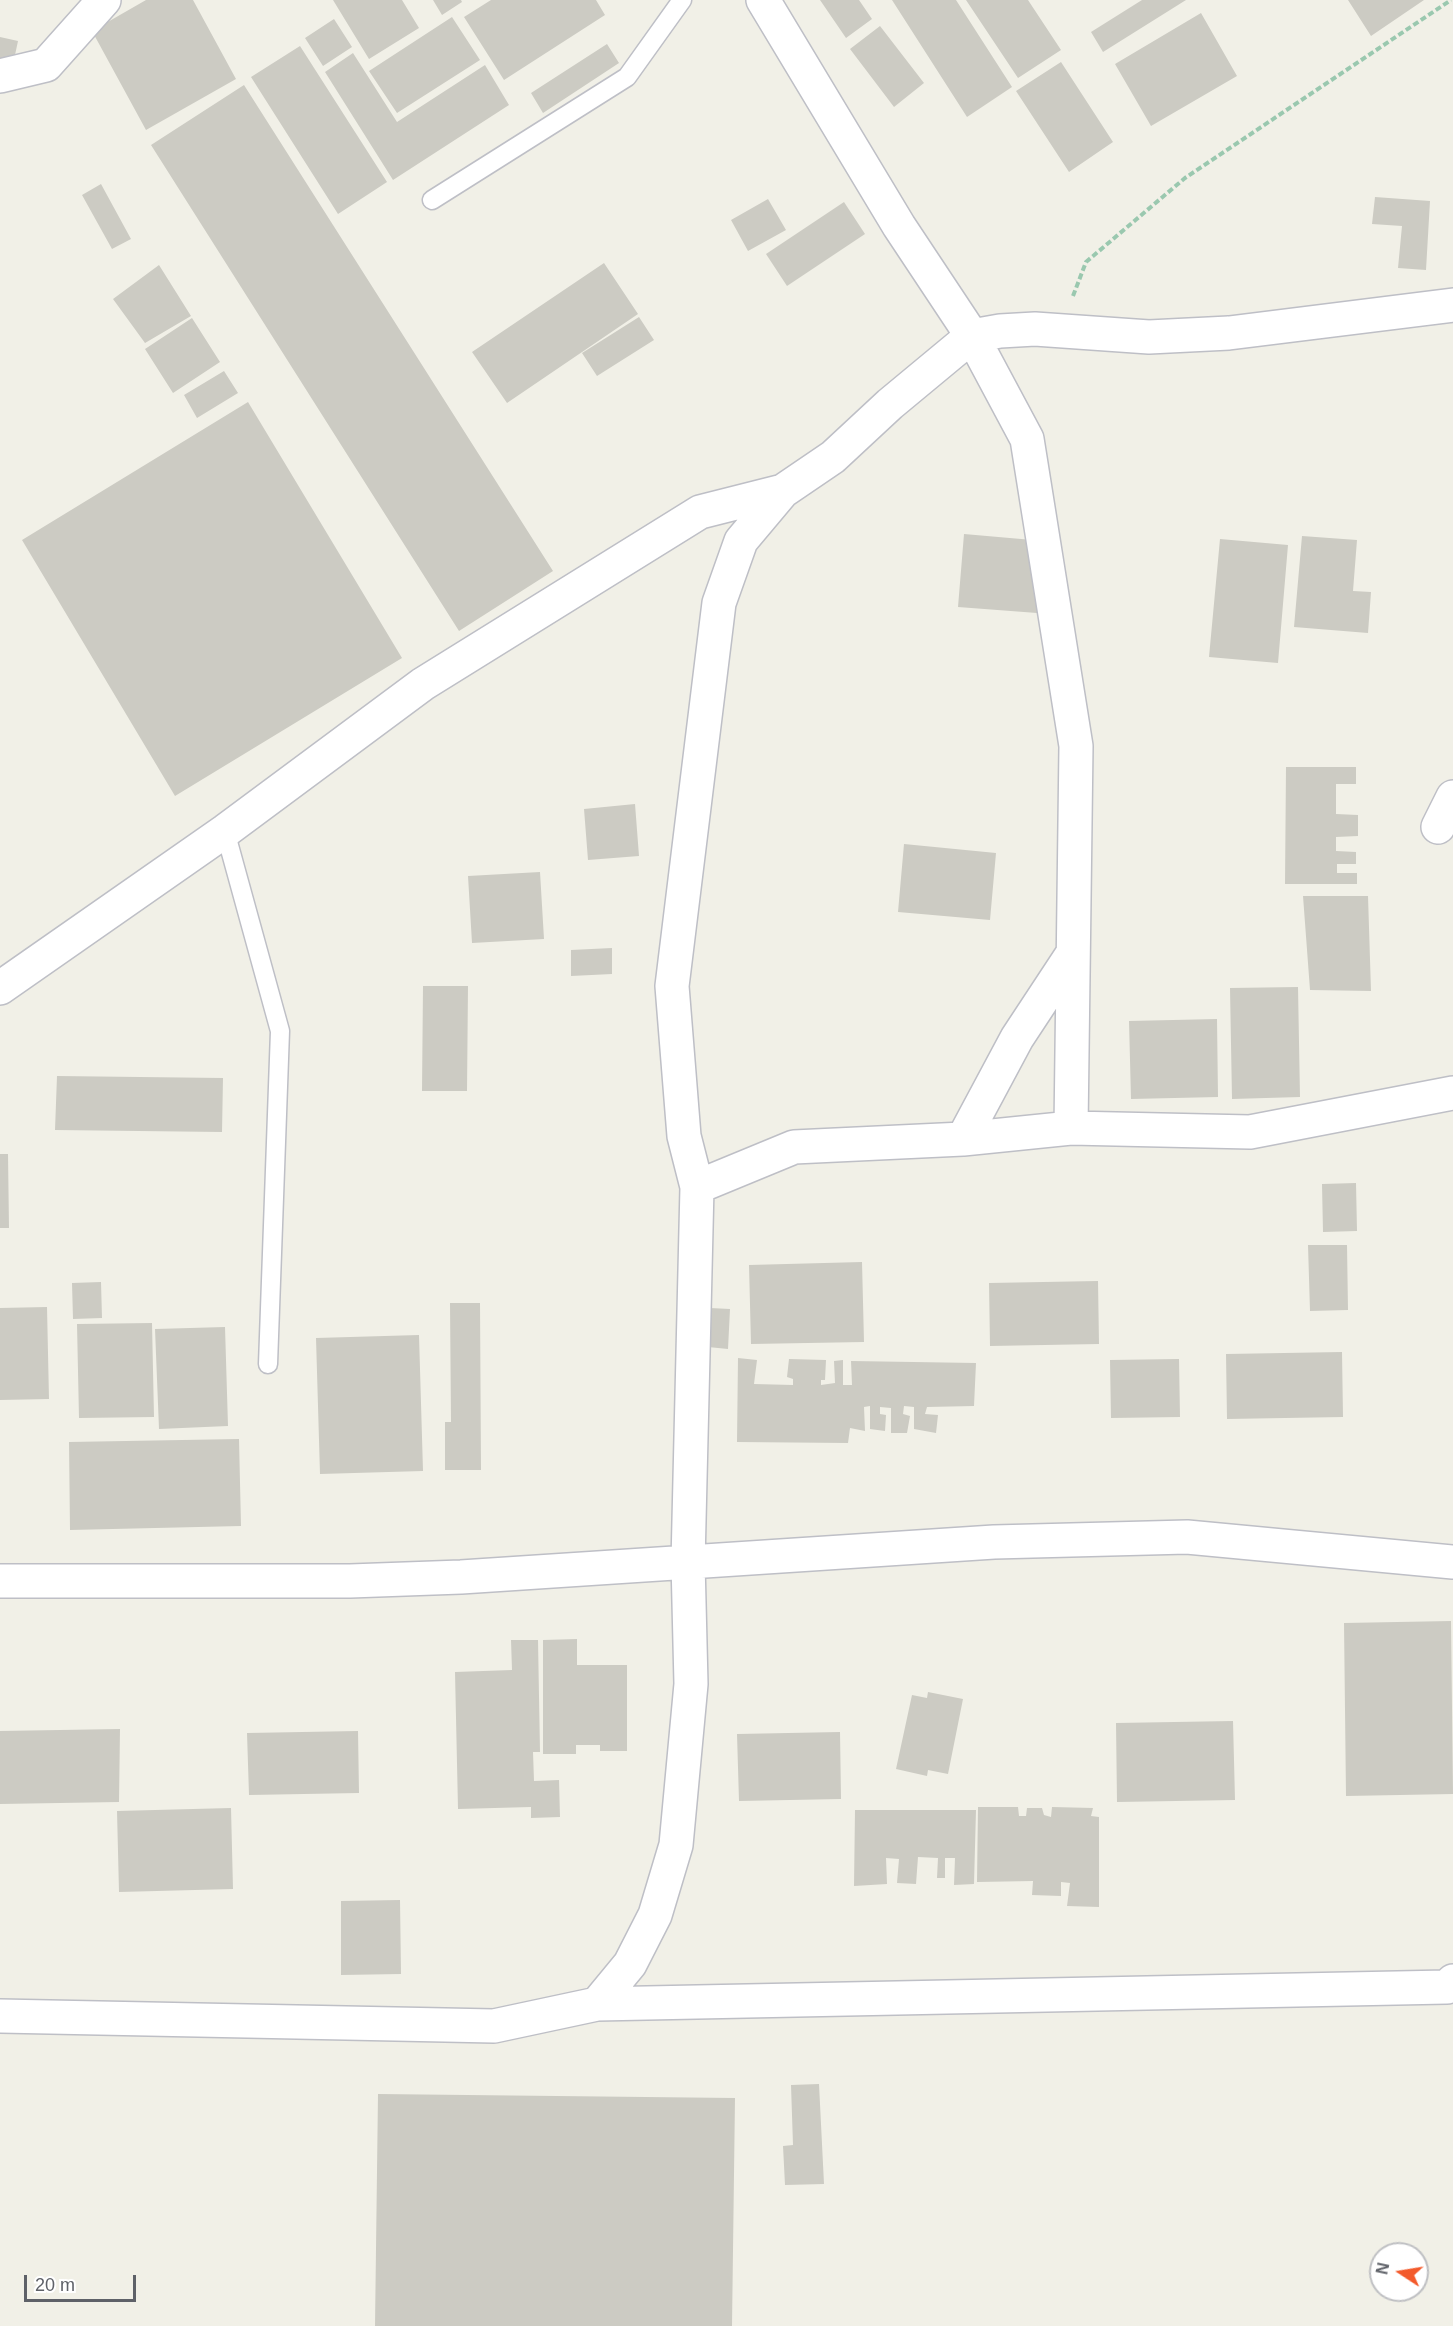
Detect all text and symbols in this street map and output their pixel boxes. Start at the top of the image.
north arrow [1369,2242,1429,2302]
text: N [1373,2261,1392,2276]
scale bar [27,2263,140,2301]
text: 20 m [35,2275,75,2295]

